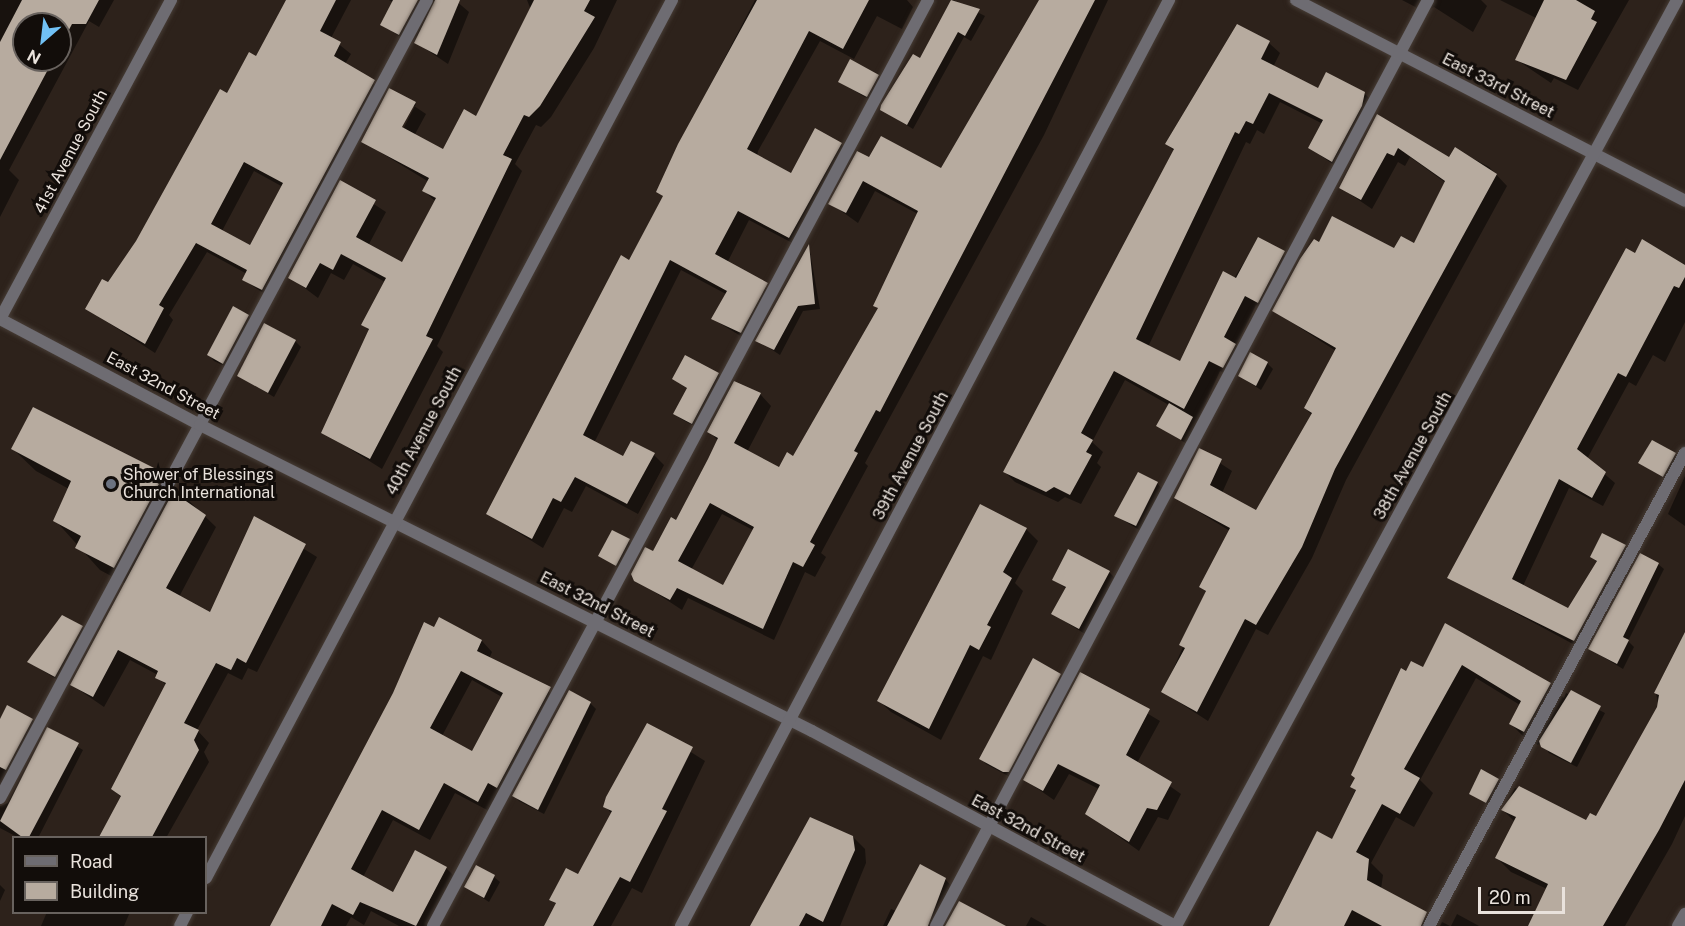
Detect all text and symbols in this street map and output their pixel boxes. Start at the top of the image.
north arrow [12,12,72,72]
text: N [24,45,44,68]
street label: East 33rd Street [1439,50,1557,122]
street label: 41st Avenue South [30,87,112,217]
street label: East 32nd Street [103,348,223,424]
street label: 40th Avenue South [382,364,466,498]
street label: 39th Avenue South [869,389,953,523]
street label: 38th Avenue South [1370,389,1456,523]
place label: Shower of Blessings Church International [123,465,275,503]
marker: Shower of Blessings Church International [104,477,118,491]
street label: East 32nd Street [537,568,657,642]
street label: East 32nd Street [968,791,1088,867]
legend [12,836,207,914]
text: Road [70,851,113,872]
scale bar [1481,875,1568,913]
text: Building [70,881,139,902]
text: 20 m [1489,887,1531,908]

